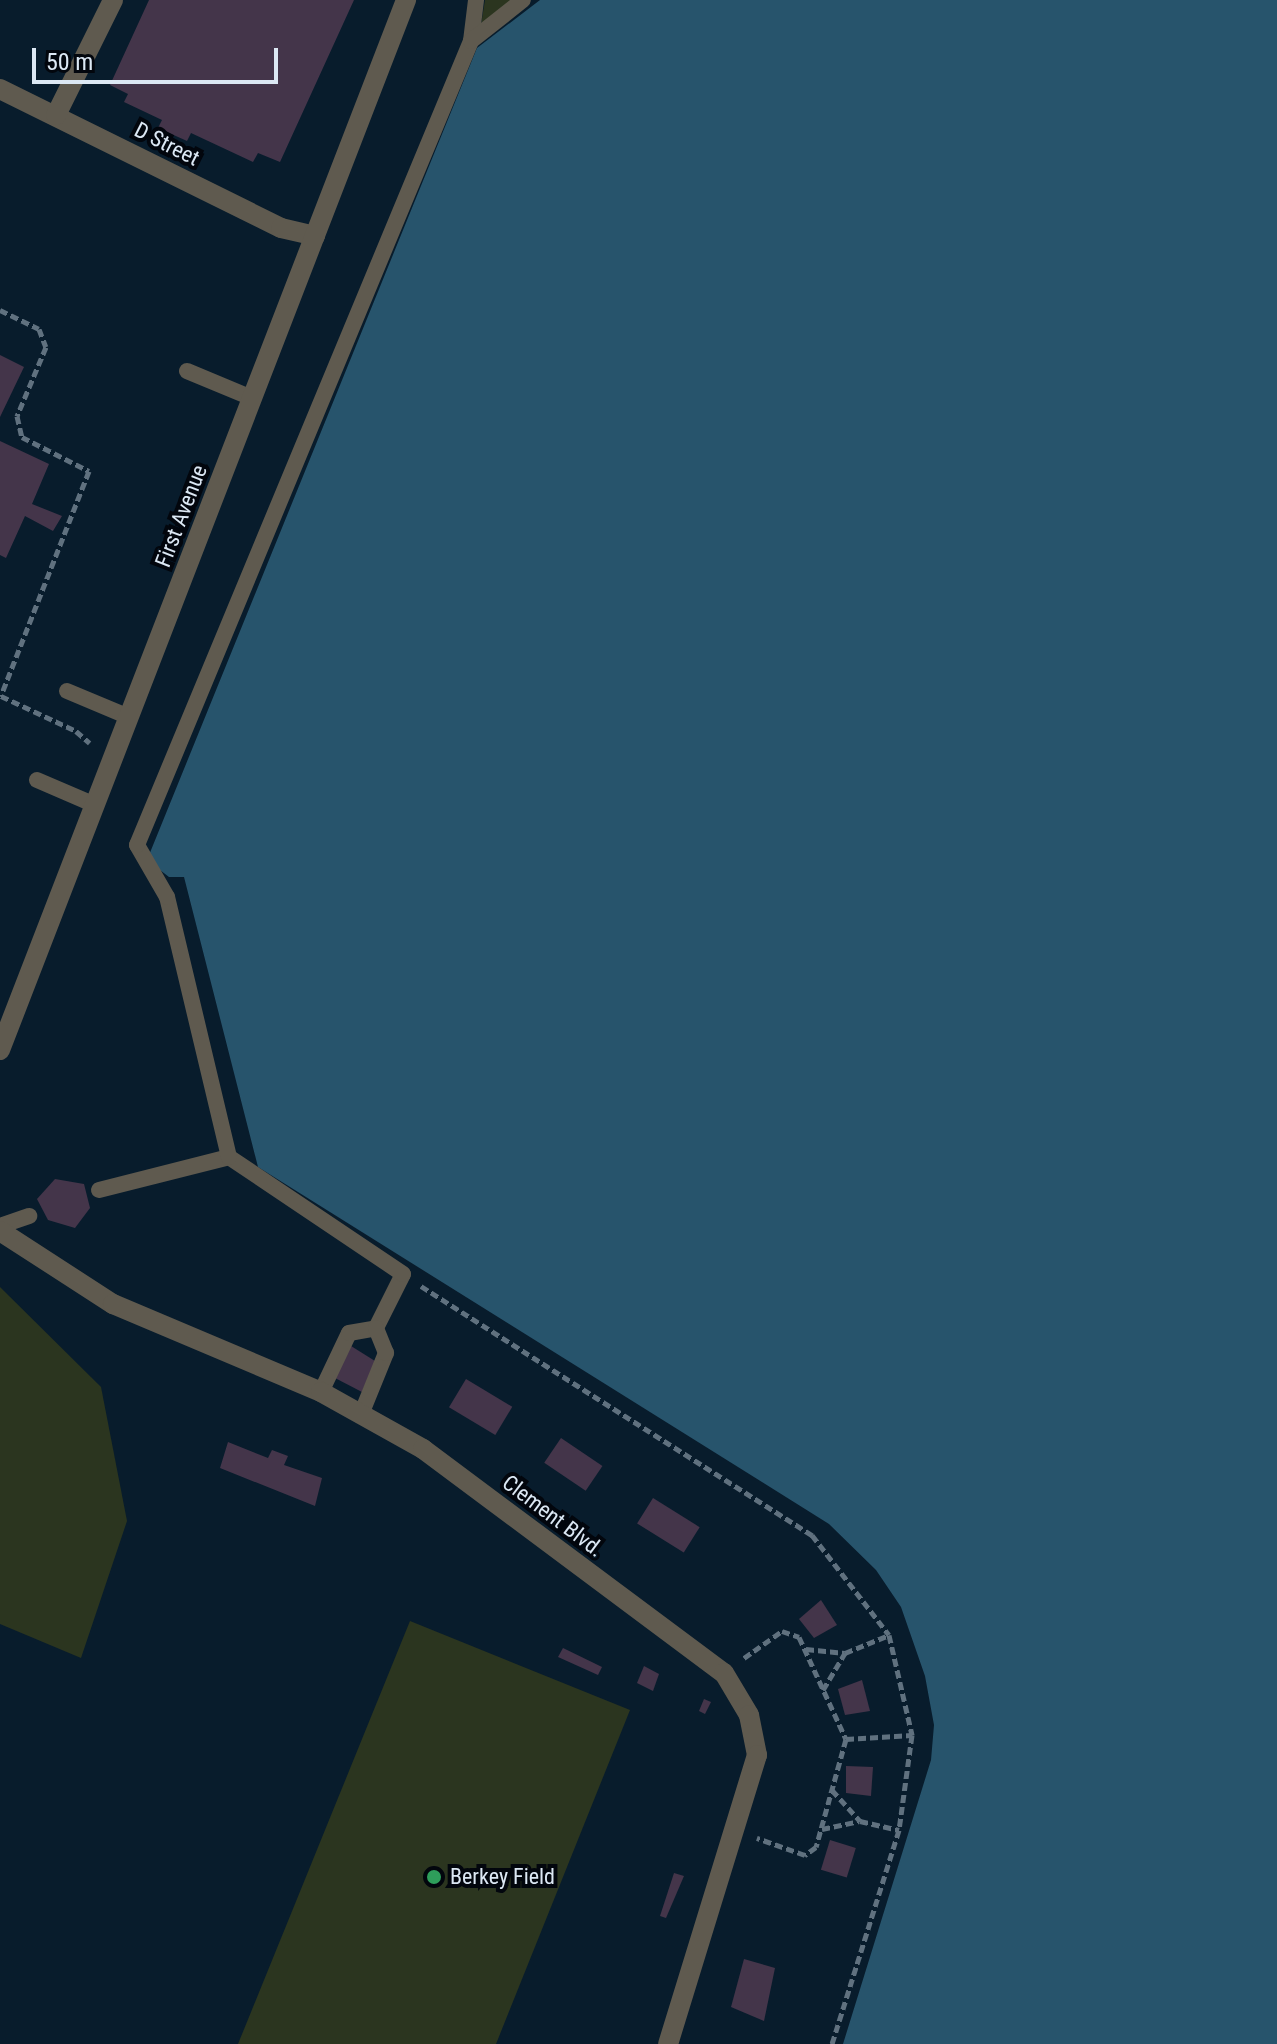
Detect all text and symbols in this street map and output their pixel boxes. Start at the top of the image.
scale bar [36,32,282,82]
text: 50 m [46,48,93,76]
street label: D Street [130,117,204,171]
street label: First Avenue [149,461,213,571]
street label: Clement Blvd. [497,1469,609,1563]
place label: Berkey Field [450,1864,555,1890]
marker: Berkey Field [425,1868,443,1886]

